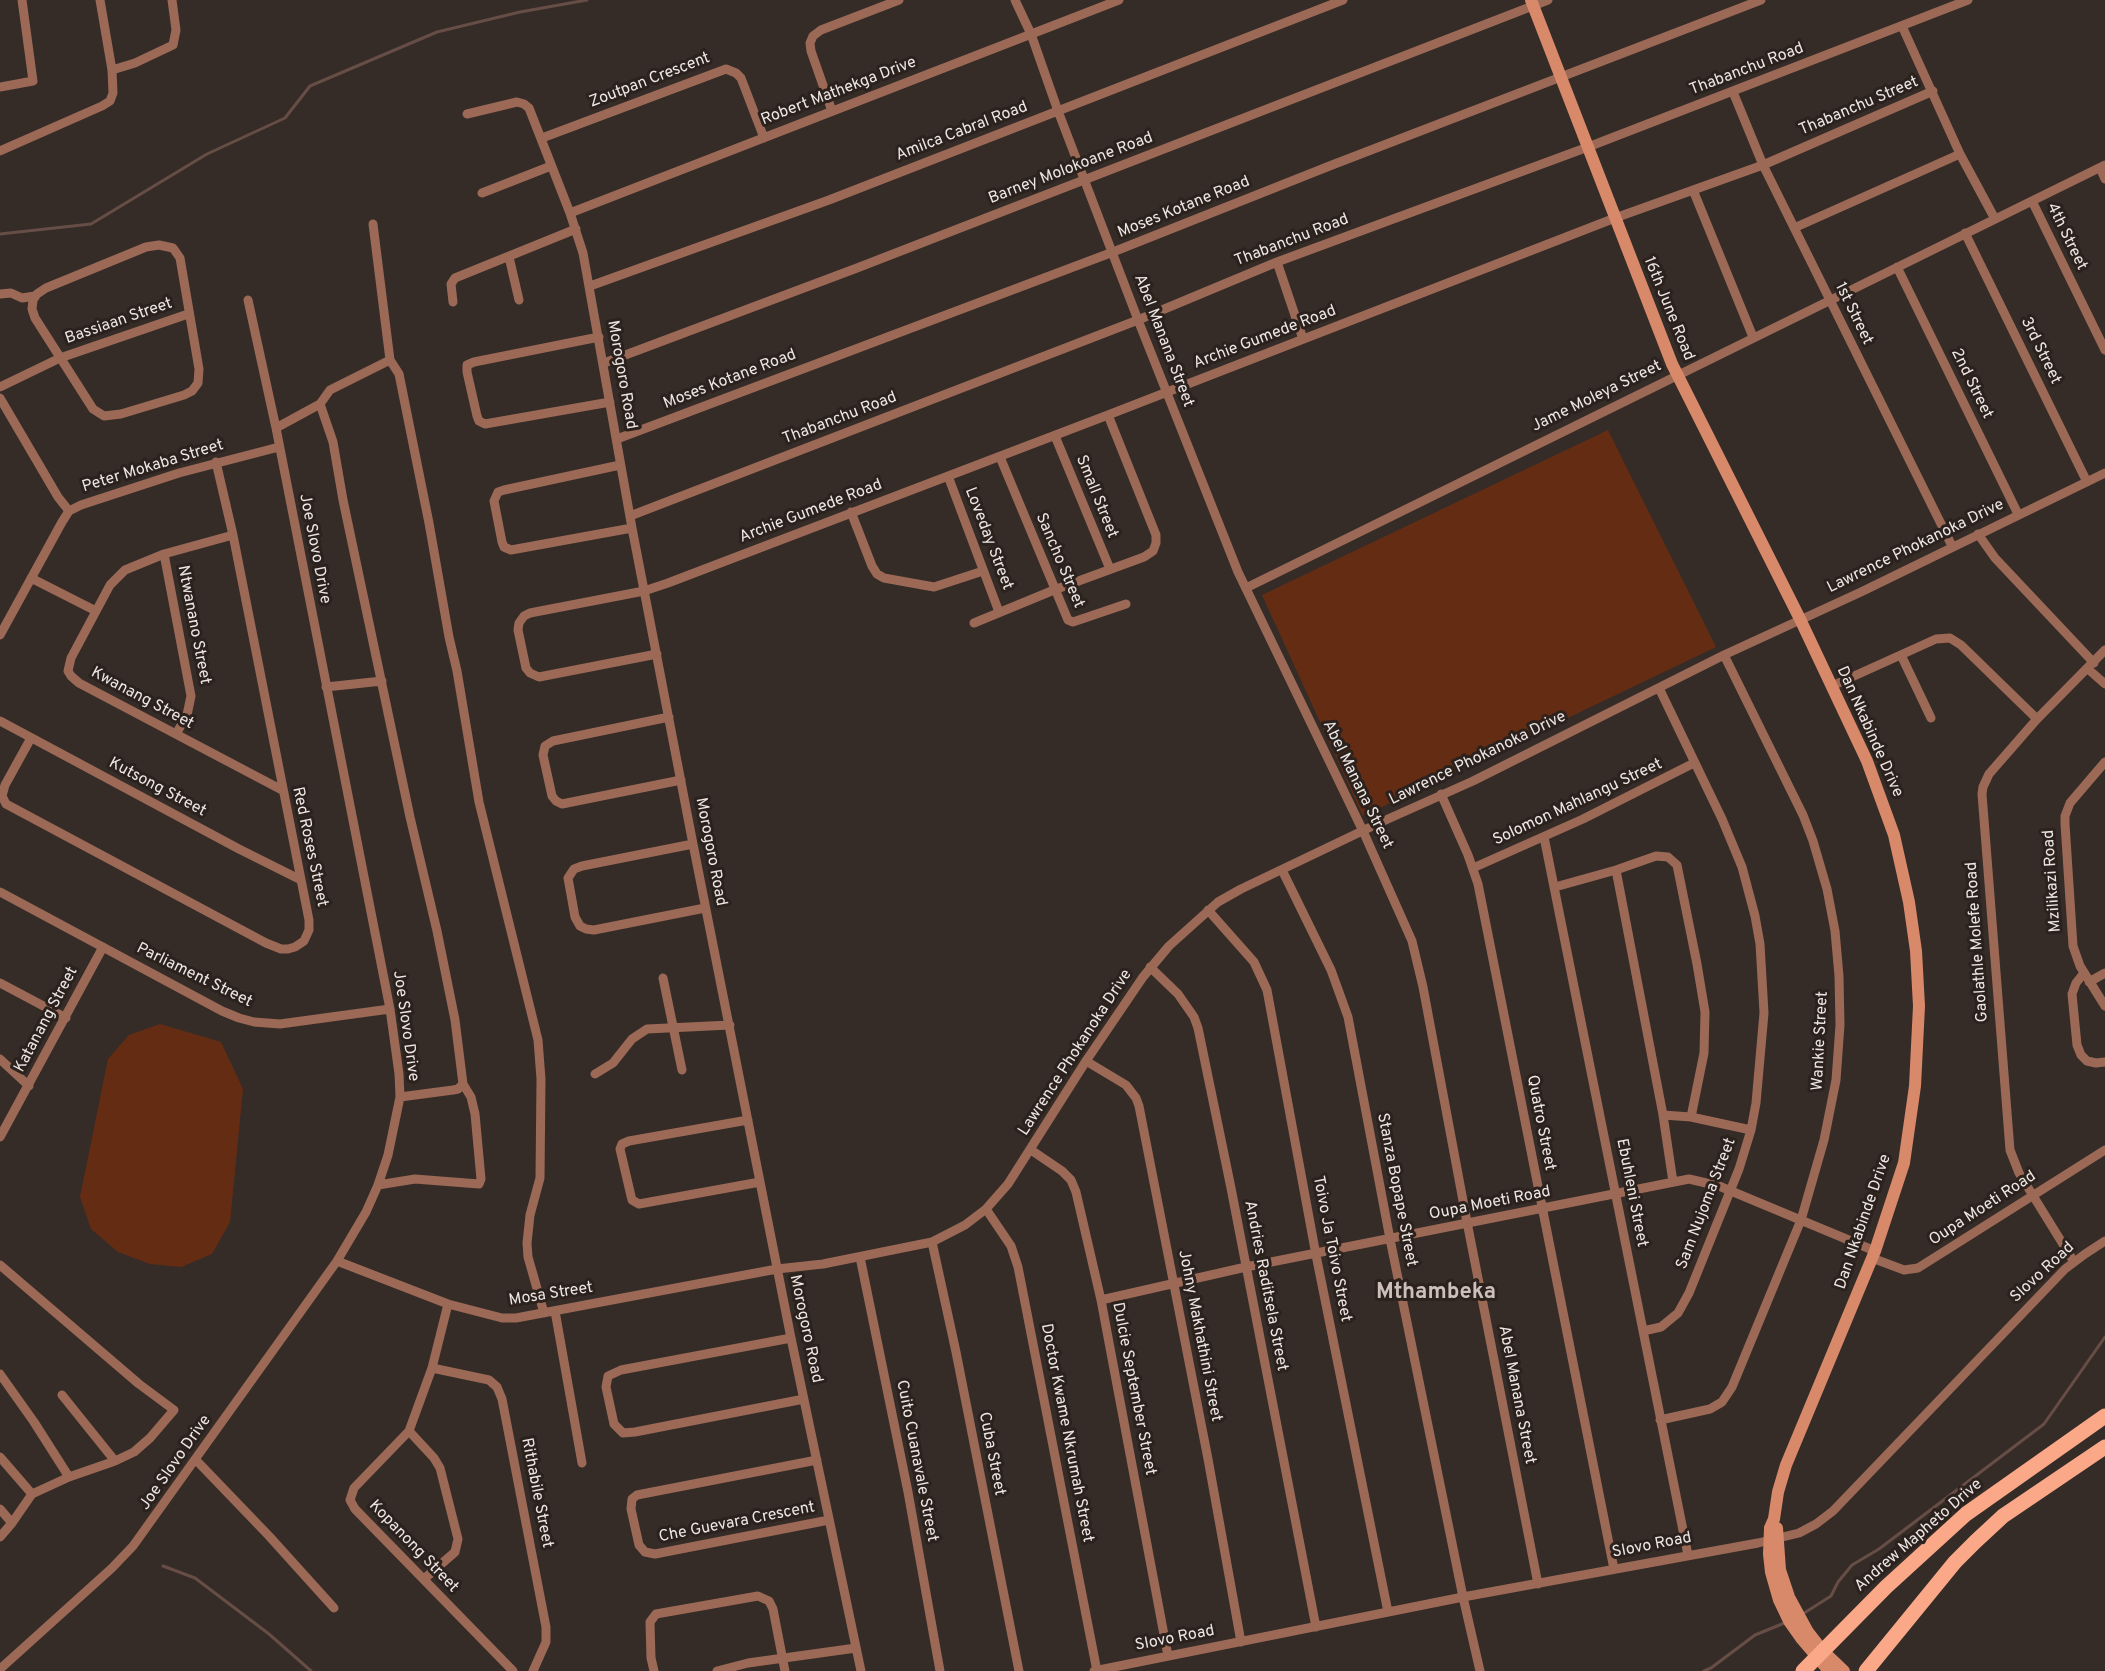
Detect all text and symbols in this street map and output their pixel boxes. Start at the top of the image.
street label: Thabanchu Road [1687,39,1807,101]
street label: Zoutpan Crescent [587,49,713,113]
street label: Robert Mathekga Drive [759,54,919,130]
street label: Thabanchu Street [1796,73,1922,141]
street label: Amilca Cabral Road [893,98,1031,166]
street label: Barney Molokoane Road [986,129,1156,209]
street label: Moses Kotane Road [1115,173,1253,243]
street label: 4th Street [2041,200,2091,274]
street label: Thabanchu Road [1232,210,1352,272]
street label: 16th June Road [1638,254,1698,364]
street label: Abel Manana Street [1129,272,1197,410]
street label: 1st Street [1830,280,1876,348]
street label: Bassiaan Street [63,295,175,349]
street label: Archie Gumede Road [1191,302,1339,374]
street label: 3rd Street [2016,314,2064,388]
street label: Morogoro Road [602,319,640,431]
street label: Moses Kotane Road [661,346,799,414]
street label: 2nd Street [1946,346,1996,422]
street label: Jame Moleya Street [1529,357,1665,437]
street label: Thabanchu Road [780,388,900,450]
street label: Peter Mokaba Street [80,436,226,498]
street label: Small Street [1071,453,1121,541]
street label: Archie Gumede Road [737,476,885,548]
street label: Loveday Street [960,485,1016,593]
street label: Joe Slovo Drive [294,492,334,606]
street label: Lawrence Phokanoka Drive [1824,496,2008,598]
street label: Sancho Street [1030,511,1088,611]
street label: Ntwanano Street [172,564,214,686]
street label: Dan Nkabinde Drive [1831,663,1907,801]
street label: Kwanang Street [87,664,197,734]
street label: Lawrence Phokanoka Drive [1386,708,1570,810]
street label: Abel Manana Street [1318,718,1396,852]
street label: Kutsong Street [105,754,209,822]
street label: Solomon Mahlangu Street [1490,755,1666,851]
street label: Red Roses Street [287,785,331,909]
street label: Morogoro Road [690,796,730,908]
street label: Mzilikazi Road [2040,829,2066,933]
street label: Gaolathle Molefe Road [1963,861,1993,1023]
street label: Parliament Street [133,940,255,1012]
street label: Katanang Street [11,964,83,1076]
street label: Lawrence Phokanoka Drive [1015,966,1137,1140]
street label: Joe Slovo Drive [388,969,422,1083]
street label: Wankie Street [1809,991,1833,1091]
street label: Quatro Street [1521,1074,1559,1172]
street label: Stanza Bopape Street [1372,1111,1420,1269]
street label: Sam Nujoma Street [1673,1136,1741,1272]
street label: Ebuhleni Street [1611,1137,1651,1249]
street label: Dan Nkabinde Drive [1832,1152,1896,1292]
street label: Oupa Moeti Road [1926,1167,2040,1251]
street label: Toivo Ja Toivo Street [1307,1174,1355,1324]
street label: Oupa Moeti Road [1428,1183,1552,1225]
street label: Andries Raditsela Street [1239,1199,1291,1373]
street label: Slovo Road [2007,1239,2079,1307]
street label: Johny Makhathini Street [1173,1249,1225,1423]
street label: Morogoro Road [784,1273,826,1385]
street label: Mosa Street [507,1279,595,1311]
district label: Mthambeka [1376,1281,1496,1307]
street label: Dulcie September Street [1107,1301,1159,1477]
street label: Doctor Kwame Nkrumah Street [1035,1322,1097,1544]
street label: Abel Manana Street [1493,1324,1539,1466]
street label: Cuito Cuanavale Street [891,1378,941,1544]
street label: Cuba Street [973,1411,1009,1497]
street label: Joe Slovo Drive [136,1412,216,1514]
street label: Rithabile Street [516,1436,556,1550]
street label: Andrew Mapheto Drive [1851,1475,1987,1597]
street label: Kopanong Street [364,1497,462,1597]
street label: Che Guevara Crescent [657,1498,817,1548]
street label: Slovo Road [1611,1529,1693,1563]
street label: Slovo Road [1134,1622,1216,1656]

